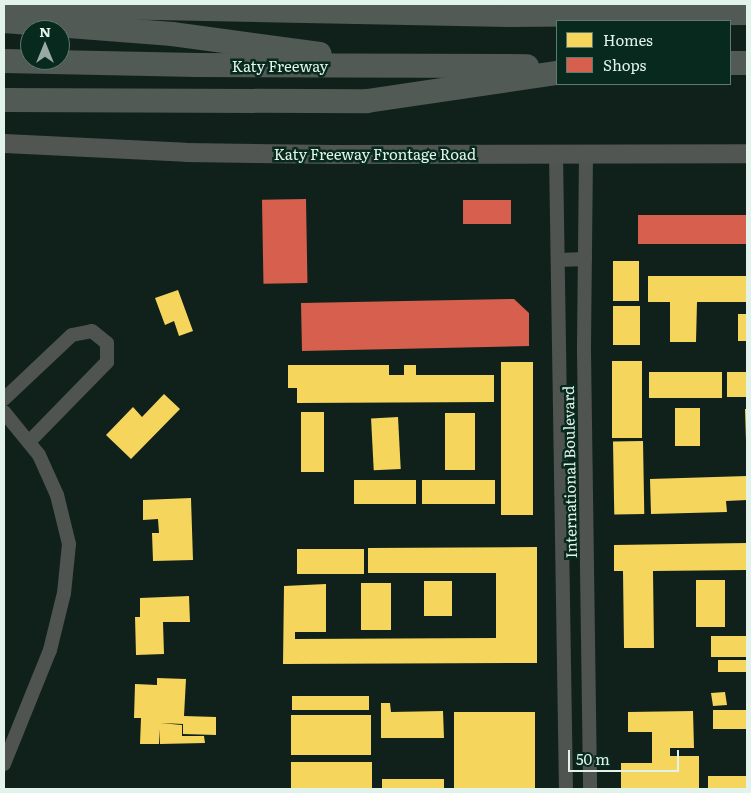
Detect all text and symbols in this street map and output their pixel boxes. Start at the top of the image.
north arrow [20,20,70,70]
legend [556,20,731,85]
text: N [39,21,51,41]
text: Homes [603,28,653,51]
text: Shops [603,53,646,76]
street label: Katy Freeway [232,57,328,75]
street label: Katy Freeway Frontage Road [274,145,476,163]
street label: International Boulevard [558,385,580,559]
scale bar [571,740,682,772]
text: 50 m [576,747,610,770]

